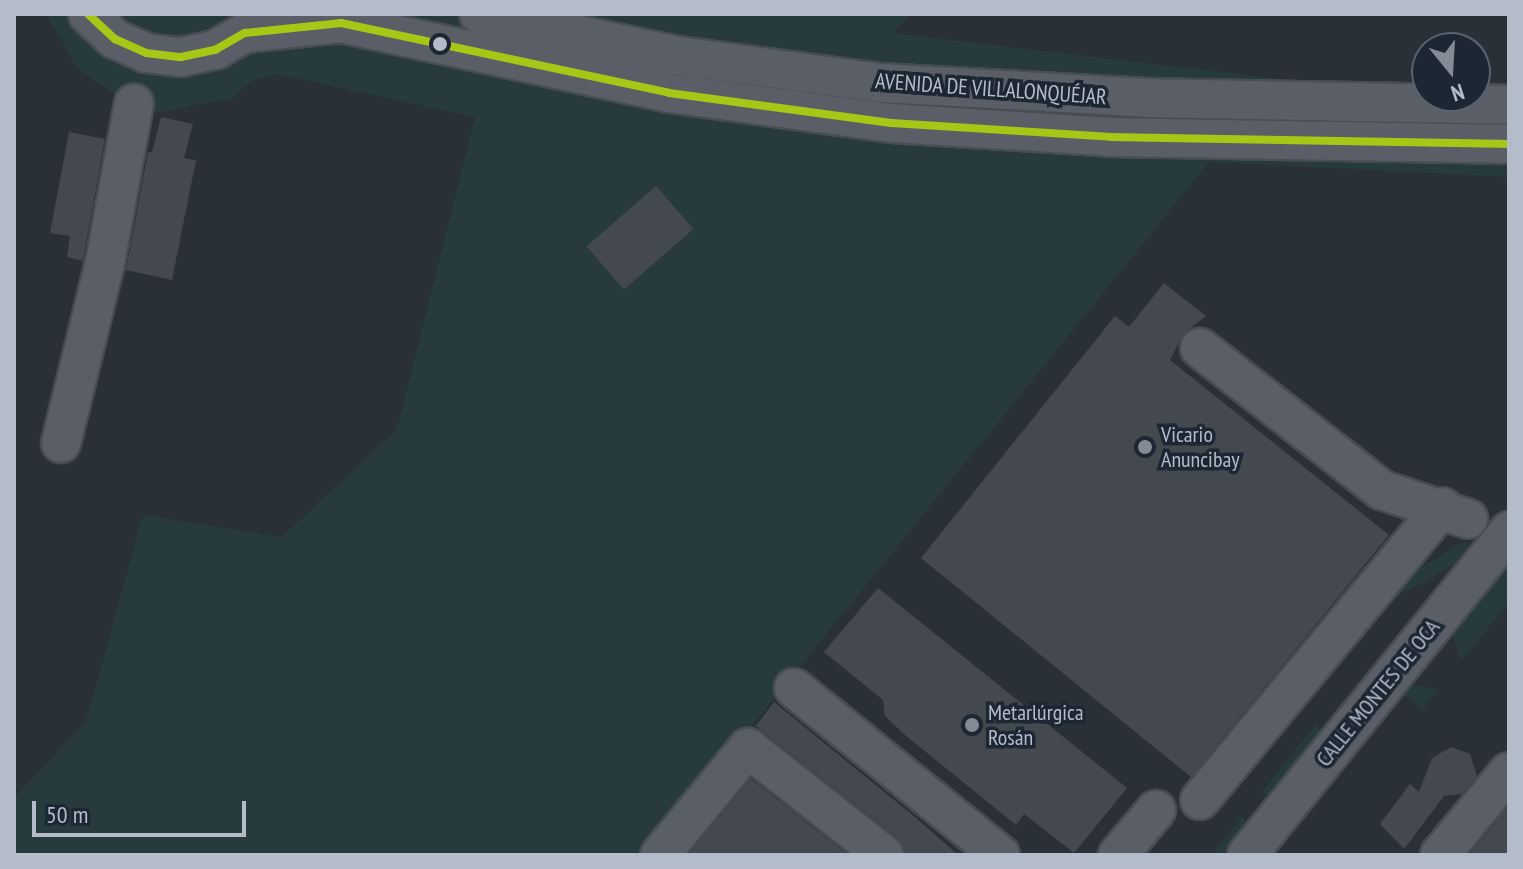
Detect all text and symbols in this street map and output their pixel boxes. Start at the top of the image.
north arrow [1411,32,1491,112]
unlabelled marker [432,36,448,52]
street label: AVENIDA DE VILLALONQUÉJAR [874,68,1108,110]
text: N [1448,78,1468,108]
place label: Vicario Anuncibay [1161,421,1239,472]
marker: Vicario Anuncibay [1136,438,1154,456]
street label: CALLE MONTES DE OCA [1311,614,1445,772]
place label: Metarlúrgica Rosán [988,699,1084,750]
marker: Metarlúrgica Rosán [963,716,981,734]
scale bar [36,785,250,835]
text: 50 m [46,799,88,830]

